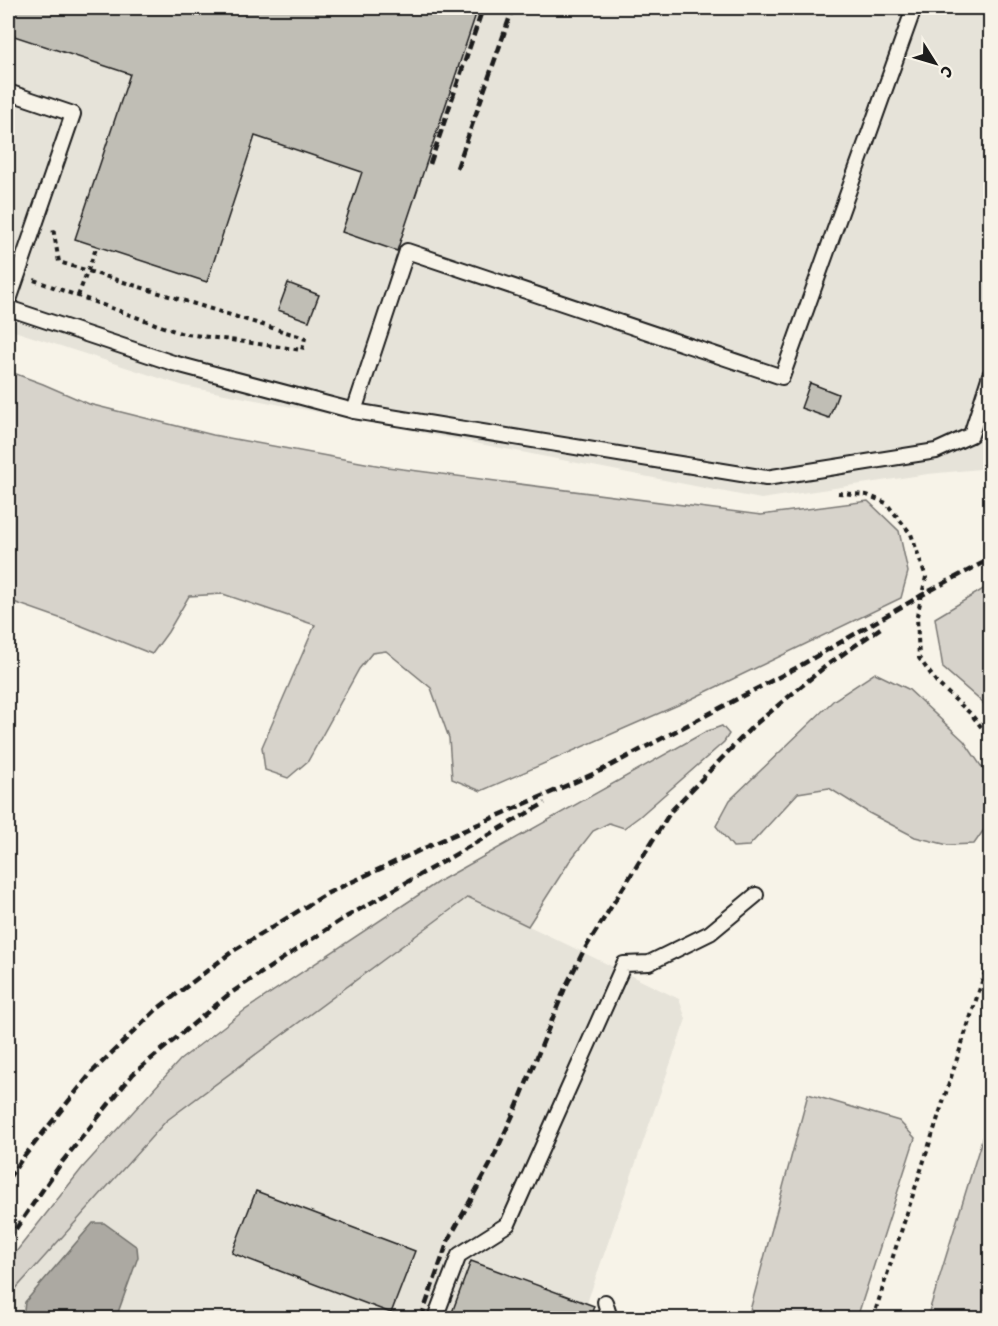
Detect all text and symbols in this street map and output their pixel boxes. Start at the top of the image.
north arrow [905,33,965,93]
text: С [935,61,958,82]

